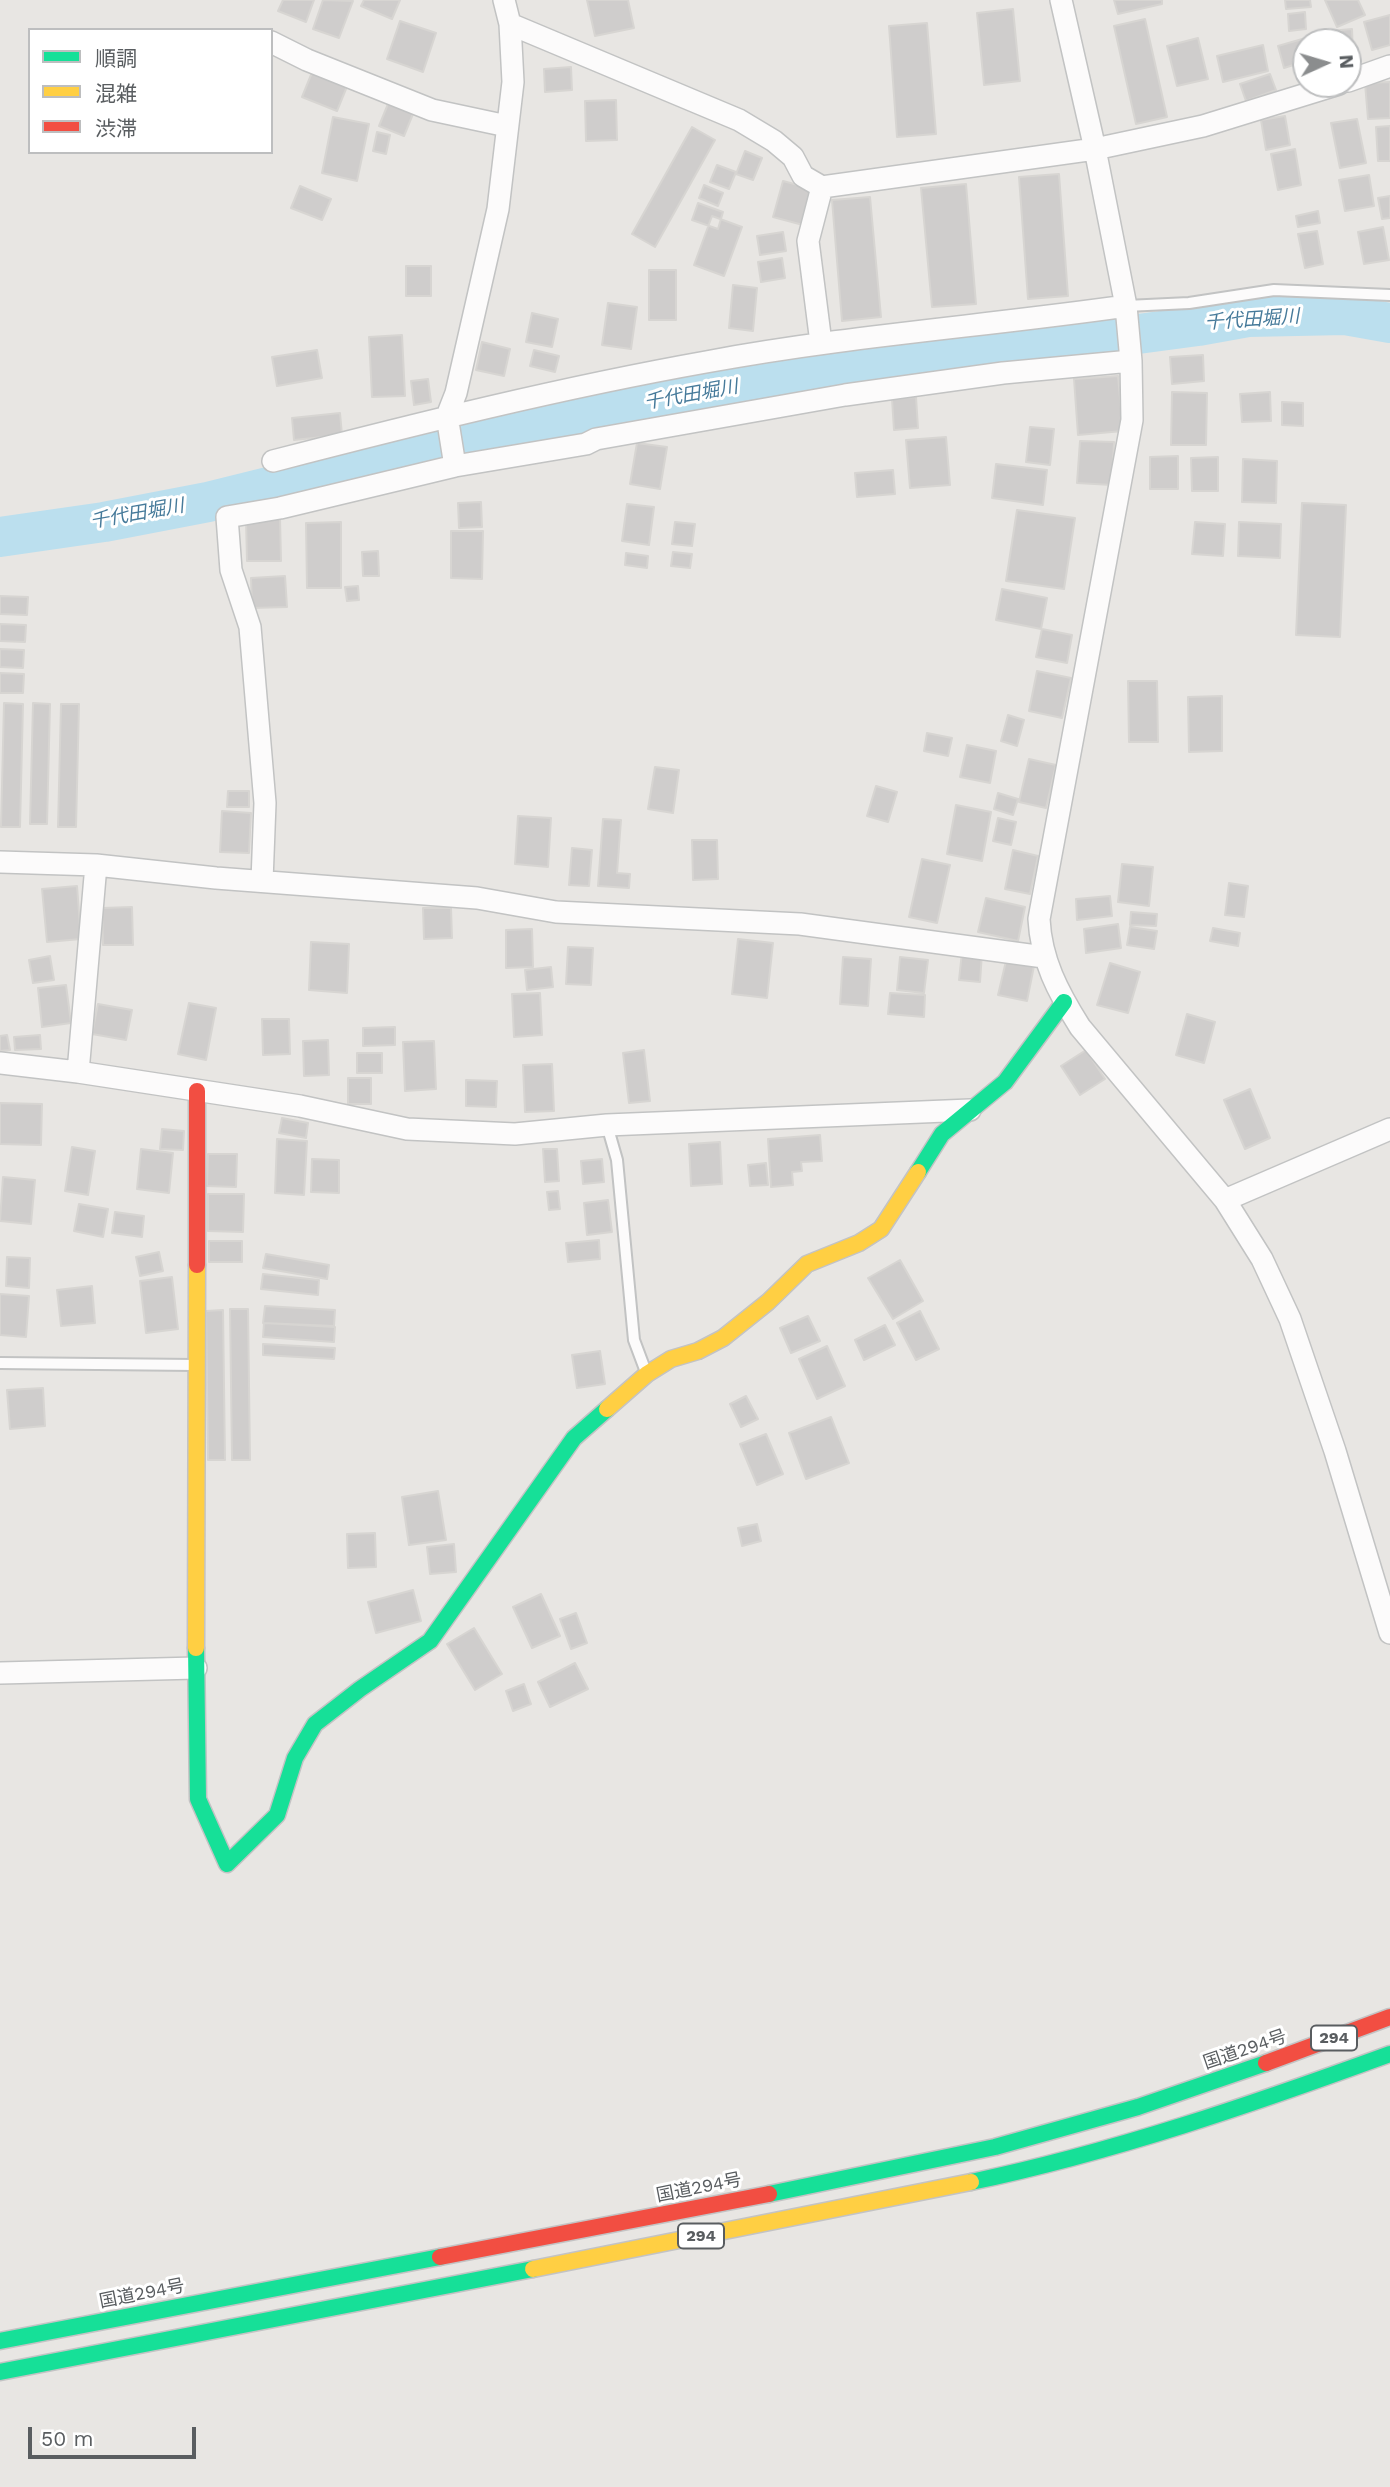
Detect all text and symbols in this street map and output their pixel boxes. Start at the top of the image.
legend [28,28,273,154]
north arrow [1292,28,1362,98]
text: 順調 [95,46,137,71]
text: N [1334,54,1358,69]
text: 混雑 [95,81,137,106]
text: 渋滞 [95,116,137,141]
water label: 千代田堀川 [1204,305,1300,335]
water label: 千代田堀川 [642,376,740,414]
water label: 千代田堀川 [88,495,186,533]
street label: 国道294号 [1201,2026,1289,2074]
road number: 294 [1311,2026,1357,2050]
street label: 国道294号 [654,2169,744,2207]
road number: 294 [678,2224,724,2248]
street label: 国道294号 [97,2275,187,2313]
scale bar [32,2414,200,2458]
text: 50 m [41,2426,93,2451]

